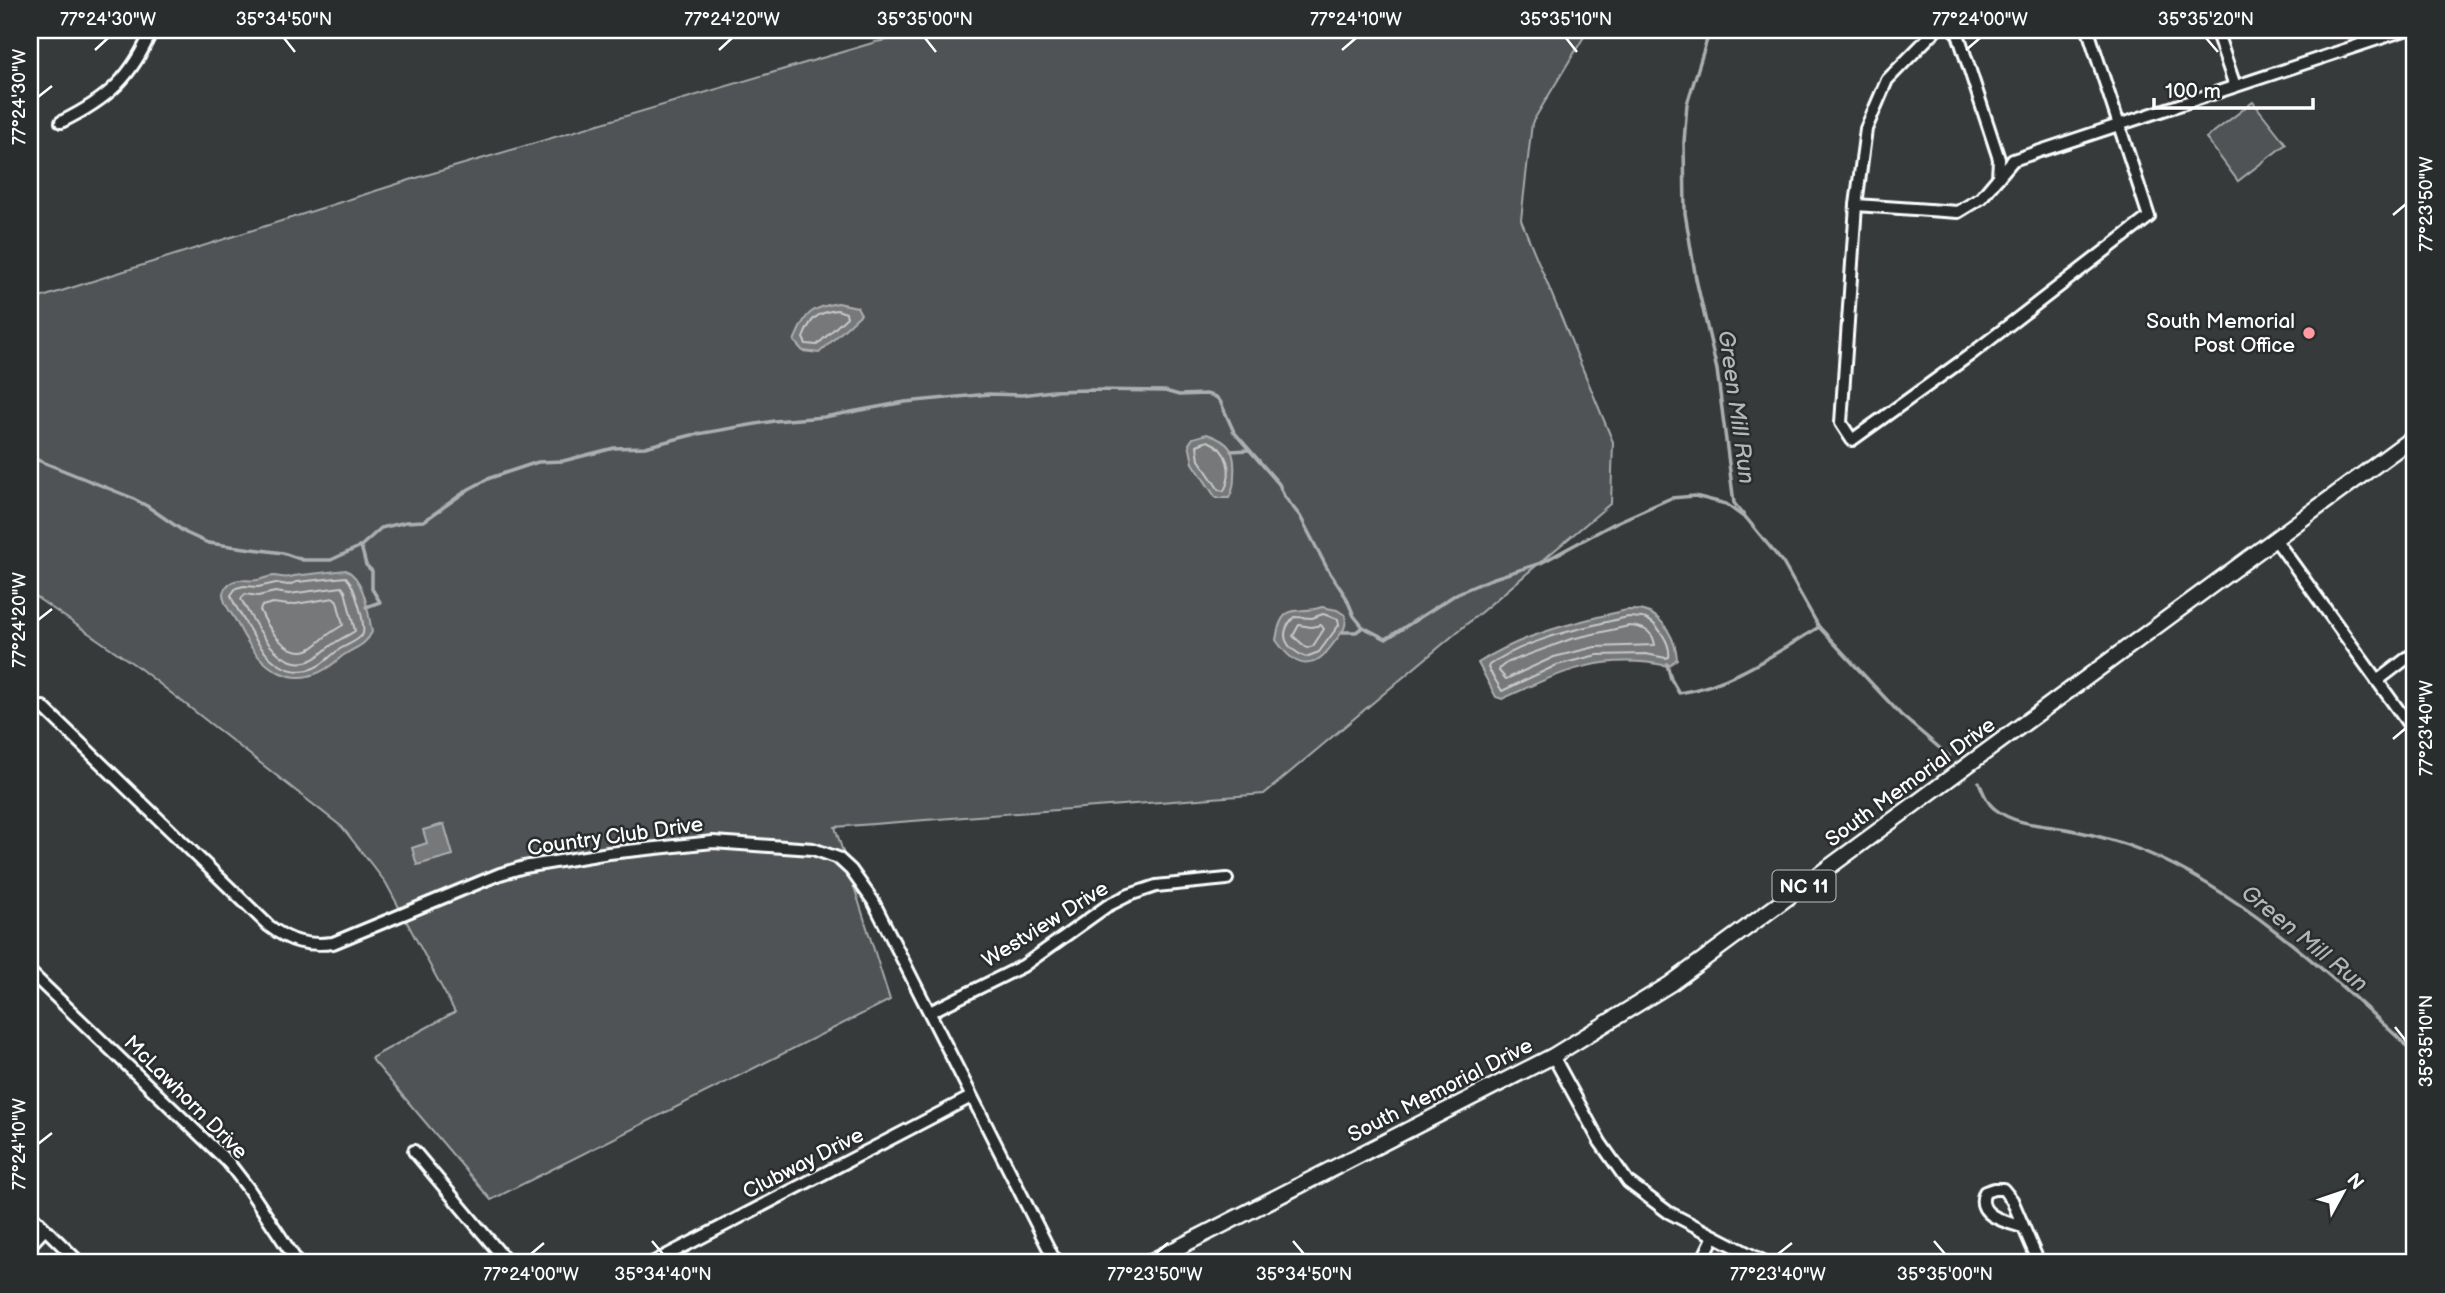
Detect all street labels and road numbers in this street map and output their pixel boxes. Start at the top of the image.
street label: South Memorial Drive [1820,712,2000,852]
street label: Country Club Drive [526,812,705,861]
road number: NC 11 [1772,870,1836,902]
street label: Westview Drive [978,876,1113,973]
street label: McLawhorn Drive [119,1030,253,1164]
street label: South Memorial Drive [1344,1033,1537,1148]
street label: Clubway Drive [739,1122,868,1205]

